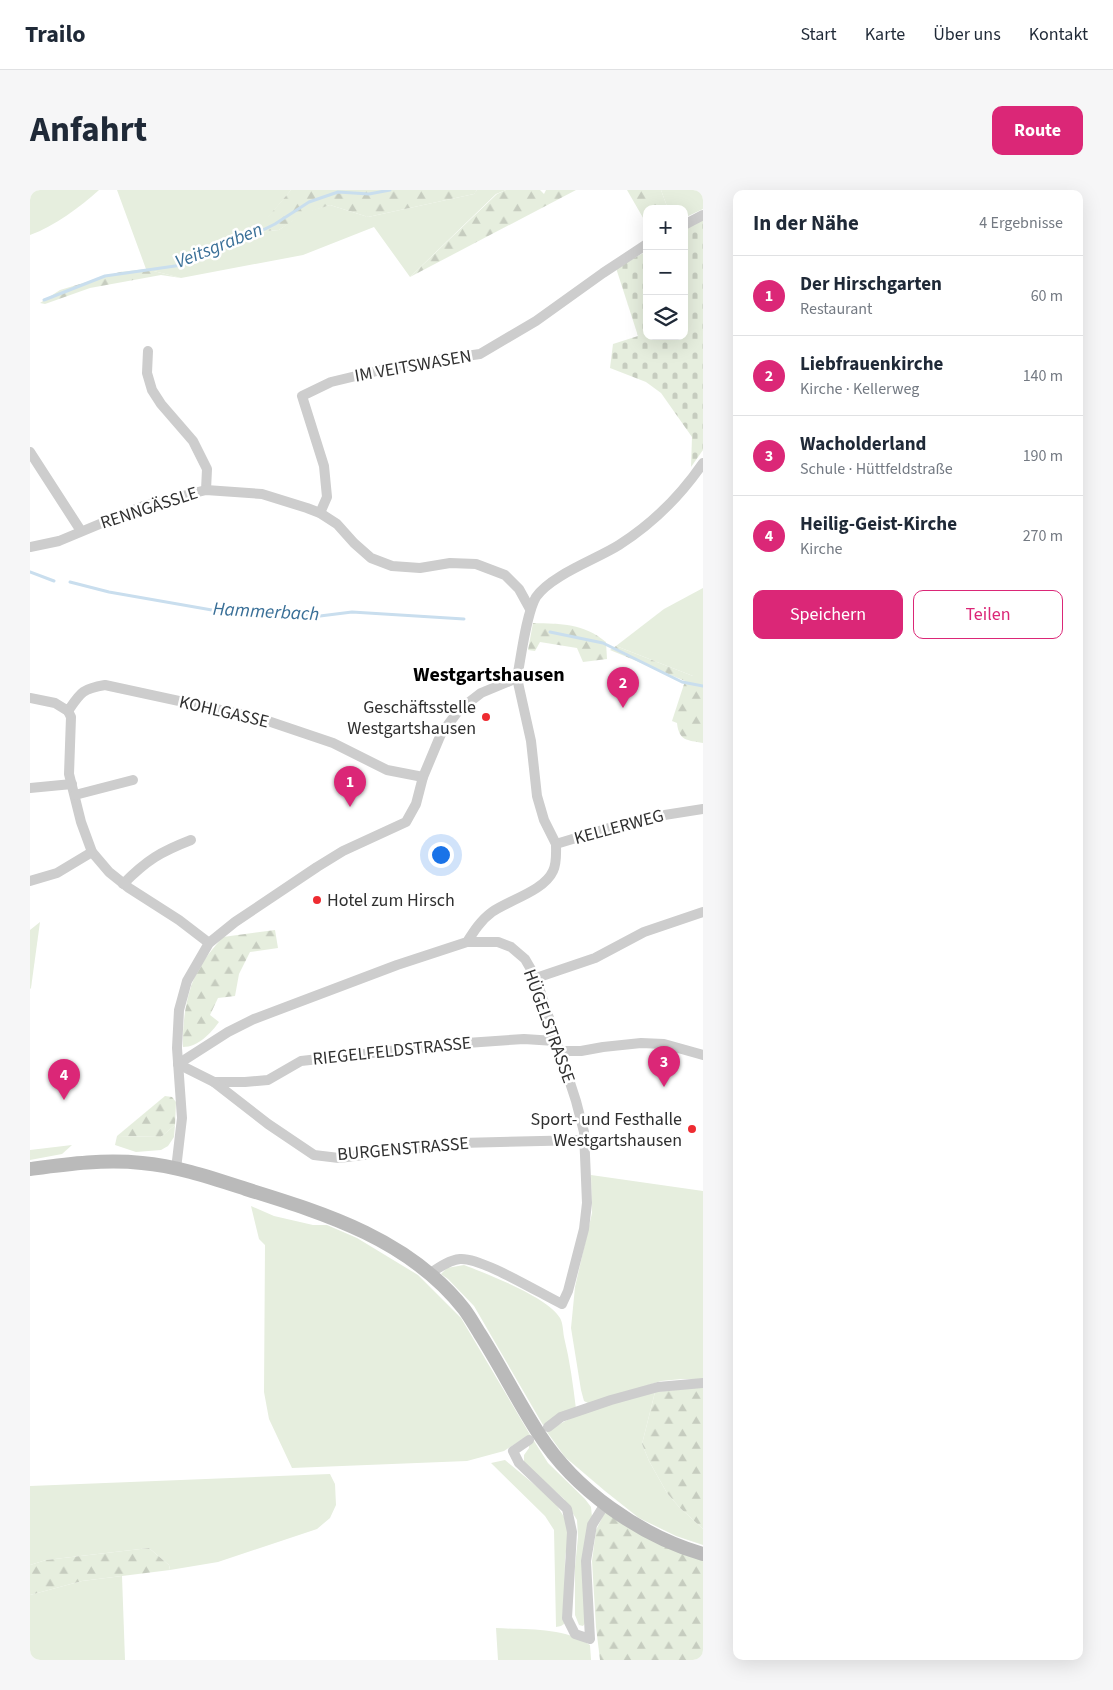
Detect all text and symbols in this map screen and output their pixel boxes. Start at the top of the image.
text: Trailo [25,17,86,52]
text: Start [800,22,837,47]
text: Karte [865,22,905,47]
text: Über uns [933,22,1001,47]
text: Kontakt [1029,22,1088,47]
text: Anfahrt [30,105,147,155]
button: Route [992,106,1083,155]
map controls [643,205,688,340]
button: + [643,205,688,250]
text: In der Nähe [753,208,859,238]
text: 4 Ergebnisse [979,212,1063,234]
water label: Veitsgraben [171,216,267,276]
button: − [643,250,688,295]
text: Der Hirschgarten [800,271,942,298]
text: 1 [765,285,773,307]
text: 60 m [1031,285,1063,307]
button: layers [643,295,688,340]
text: Restaurant [800,298,873,320]
street label: IM VEITSWASEN [353,343,473,389]
text: Liebfrauenkirche [800,351,943,378]
text: 2 [765,365,773,387]
text: 140 m [1023,365,1063,387]
text: Kirche · Kellerweg [800,378,919,400]
text: Wacholderland [800,431,926,458]
text: 3 [765,445,773,467]
text: 190 m [1023,445,1063,467]
text: Schule · Hüttfeldstraße [800,458,953,480]
street label: RENNGÄSSLE [97,480,201,536]
text: Heilig-Geist-Kirche [800,511,957,538]
text: 4 [765,525,773,547]
text: 270 m [1023,525,1063,547]
text: Kirche [800,538,843,560]
button: Speichern [753,590,903,639]
button: Teilen [913,590,1063,639]
water label: Hammerbach [212,596,320,628]
district label: Westgartshausen [413,661,565,689]
pin: 2 [607,667,639,708]
street label: KOHLGASSE [177,690,271,734]
place label: Geschäftsstelle Westgartshausen [347,695,476,741]
marker: Geschäftsstelle Westgartshausen [480,711,492,723]
pin: 1 [334,766,366,807]
street label: KELLERWEG [571,803,667,851]
your location [428,842,454,868]
place label: Hotel zum Hirsch [327,888,455,913]
marker: Hotel zum Hirsch [311,894,323,906]
street label: HÜGELSTRASSE [517,966,581,1086]
street label: RIEGELFELDSTRASSE [311,1030,473,1072]
pin: 3 [648,1046,680,1087]
pin: 4 [48,1059,80,1100]
place label: Sport- und Festhalle Westgartshausen [531,1107,682,1153]
marker: Sport- und Festhalle Westgartshausen [686,1123,698,1135]
street label: BURGENSTRASSE [336,1131,470,1167]

